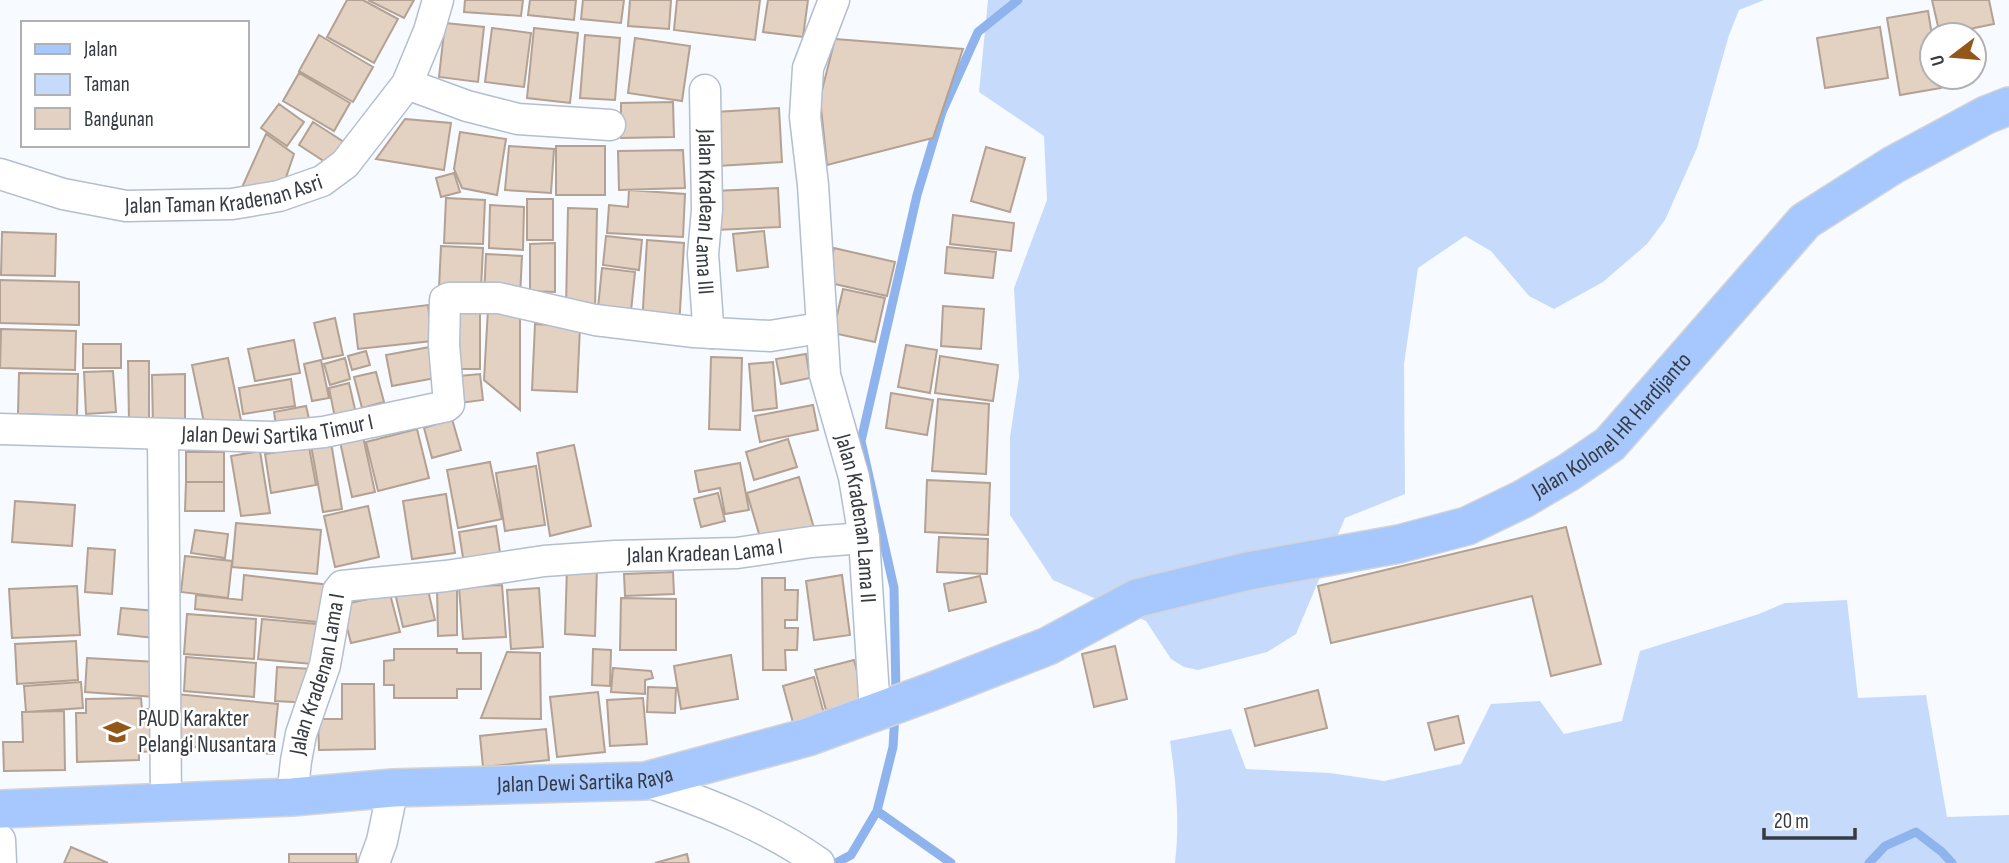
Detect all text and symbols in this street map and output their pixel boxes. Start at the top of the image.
legend [21,21,248,147]
north arrow [1918,21,1988,91]
text: Jalan [83,37,117,62]
text: U [1926,52,1951,68]
text: Taman [84,72,130,97]
text: Bangunan [84,107,154,132]
street label: Jalan Kradean Lama III [689,128,721,295]
street label: Jalan Taman Kradenan Asri [124,168,326,220]
street label: Jalan Kolonel HR Hardijanto [1526,347,1697,505]
street label: Jalan Dewi Sartika Timur I [180,408,376,451]
street label: Jalan Kradenan Lama II [828,430,882,604]
street label: Jalan Kradean Lama I [625,532,785,570]
street label: Jalan Kradenan Lama I [283,591,351,758]
place label: PAUD Karakter Pelangi Nusantara [138,705,276,759]
school or university icon: PAUD Karakter Pelangi Nusantara [102,717,132,747]
street label: Jalan Dewi Sartika Raya [496,760,676,799]
scale bar [1764,796,1855,840]
text: 20 m [1774,809,1809,834]

